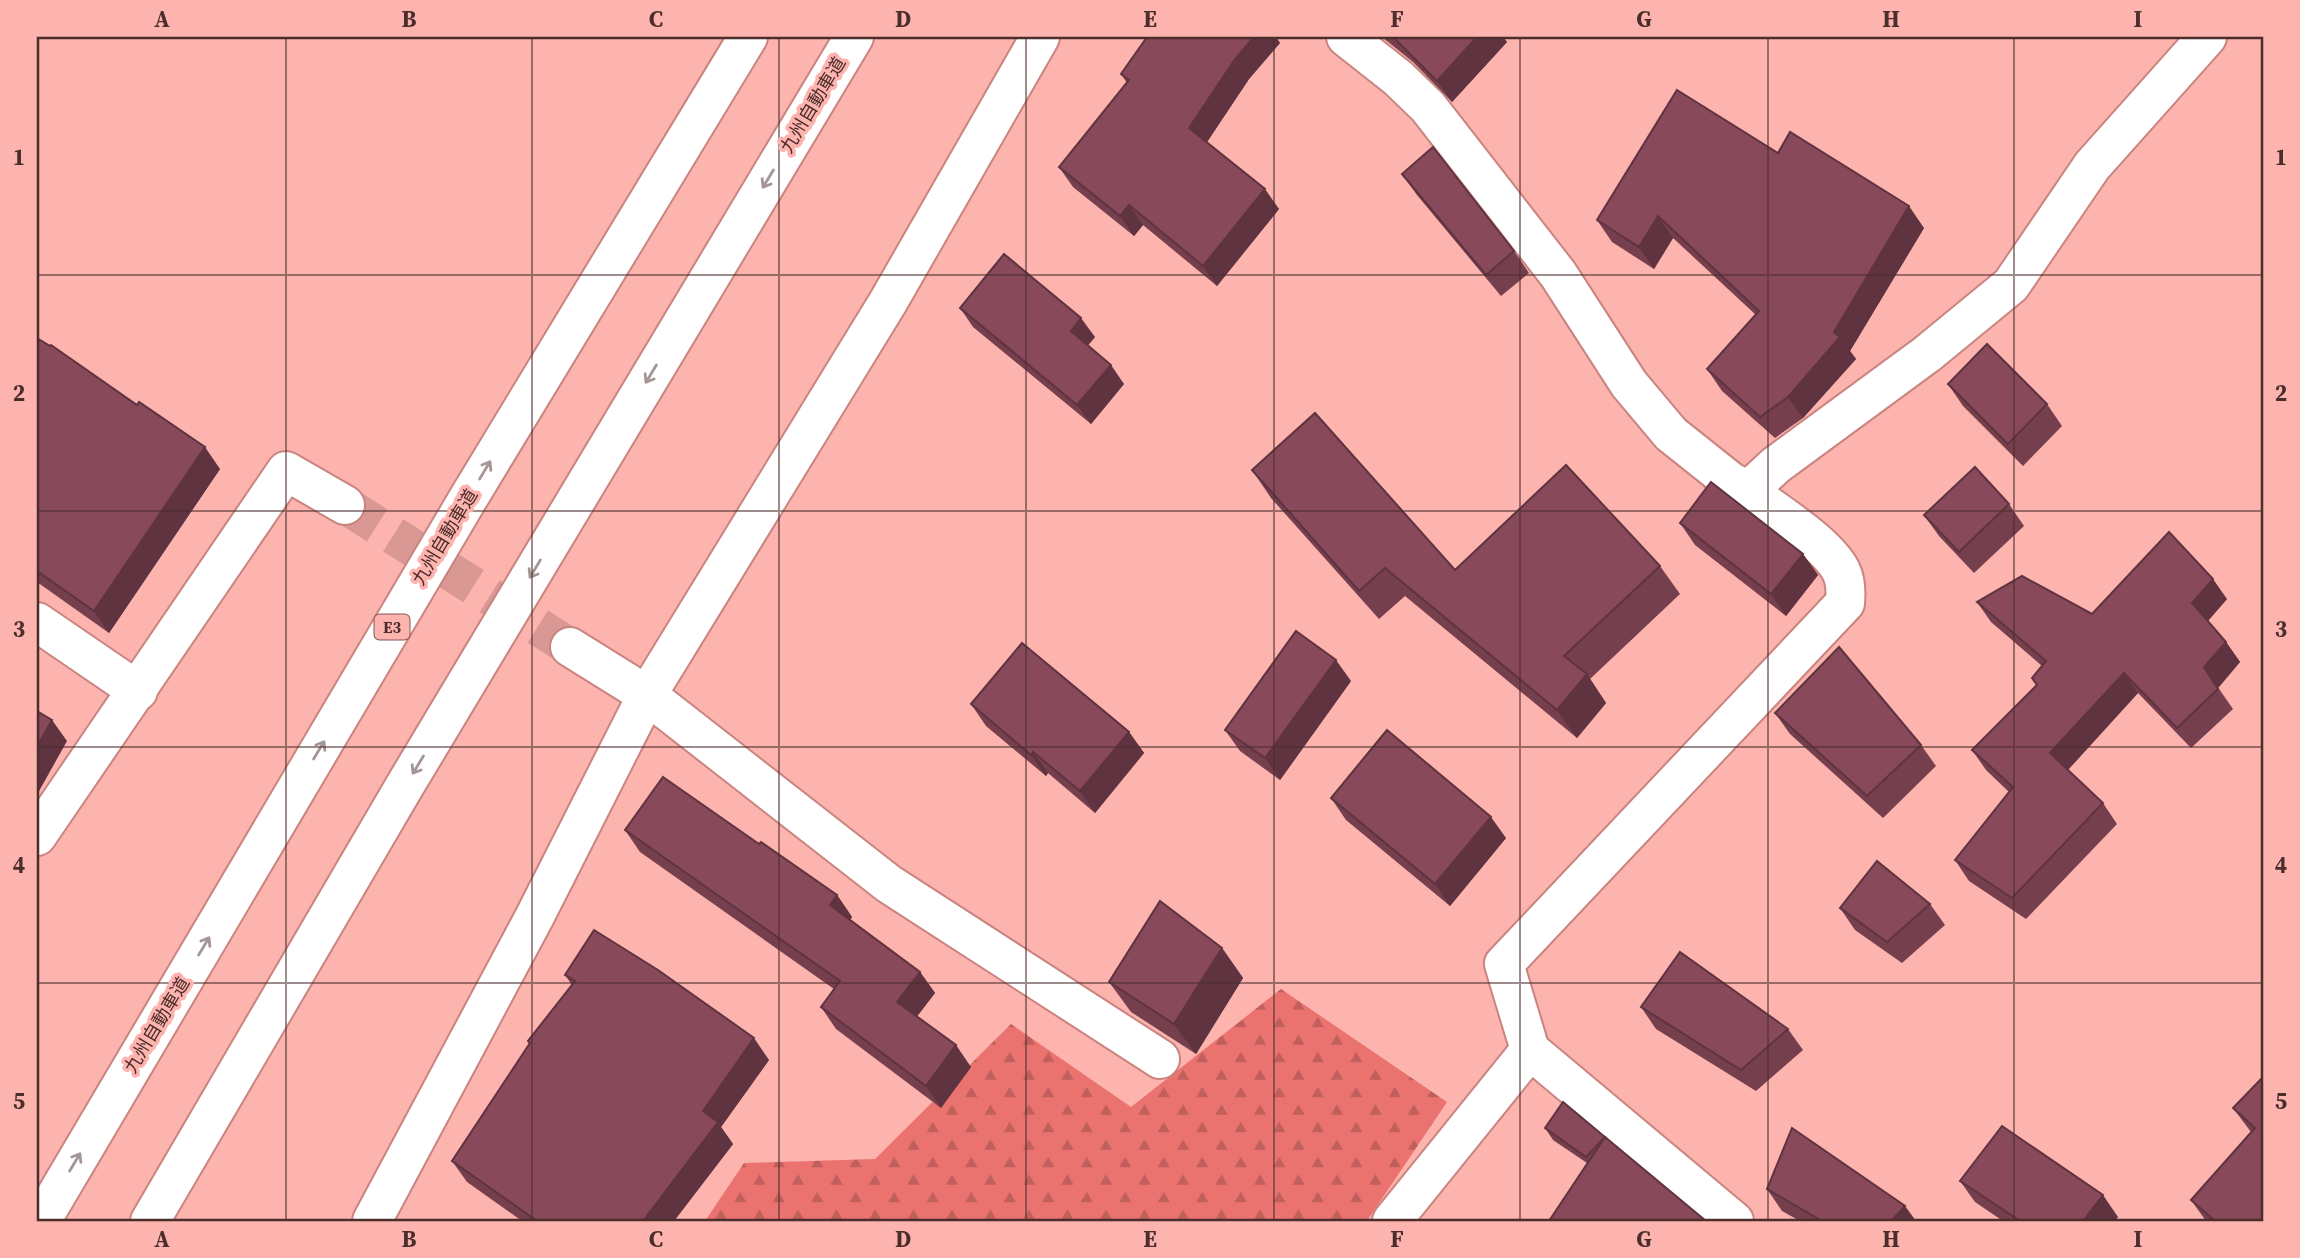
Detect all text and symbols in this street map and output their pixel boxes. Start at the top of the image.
text: A [154,3,170,35]
text: B [402,3,417,35]
text: C [649,3,663,35]
text: D [895,3,911,35]
text: E [1143,3,1157,35]
text: F [1390,3,1404,35]
text: G [1636,3,1652,35]
text: H [1882,3,1900,35]
text: I [2134,3,2143,35]
street label: 九州自動車道 [774,52,851,157]
text: 1 [13,141,25,173]
text: 1 [2275,141,2287,173]
one-way arrow [761,168,775,188]
one-way arrow [644,364,658,384]
text: 2 [13,377,25,409]
text: 2 [2275,377,2287,409]
one-way arrow [479,460,493,480]
street label: 九州自動車道 [406,484,483,589]
one-way arrow [527,559,541,579]
text: 3 [13,613,25,645]
text: 3 [2275,613,2287,645]
road number: E3 [374,614,410,640]
one-way arrow [313,740,327,760]
one-way arrow [410,754,424,774]
text: 4 [13,849,25,881]
text: 4 [2275,849,2287,881]
one-way arrow [197,936,211,956]
street label: 九州自動車道 [118,972,195,1077]
text: 5 [13,1085,25,1117]
text: 5 [2275,1085,2287,1117]
one-way arrow [69,1153,83,1173]
text: A [154,1223,170,1255]
text: B [402,1223,417,1255]
text: C [649,1223,663,1255]
text: D [895,1223,911,1255]
text: E [1143,1223,1157,1255]
text: F [1390,1223,1404,1255]
text: G [1636,1223,1652,1255]
text: H [1882,1223,1900,1255]
text: I [2134,1223,2143,1255]

